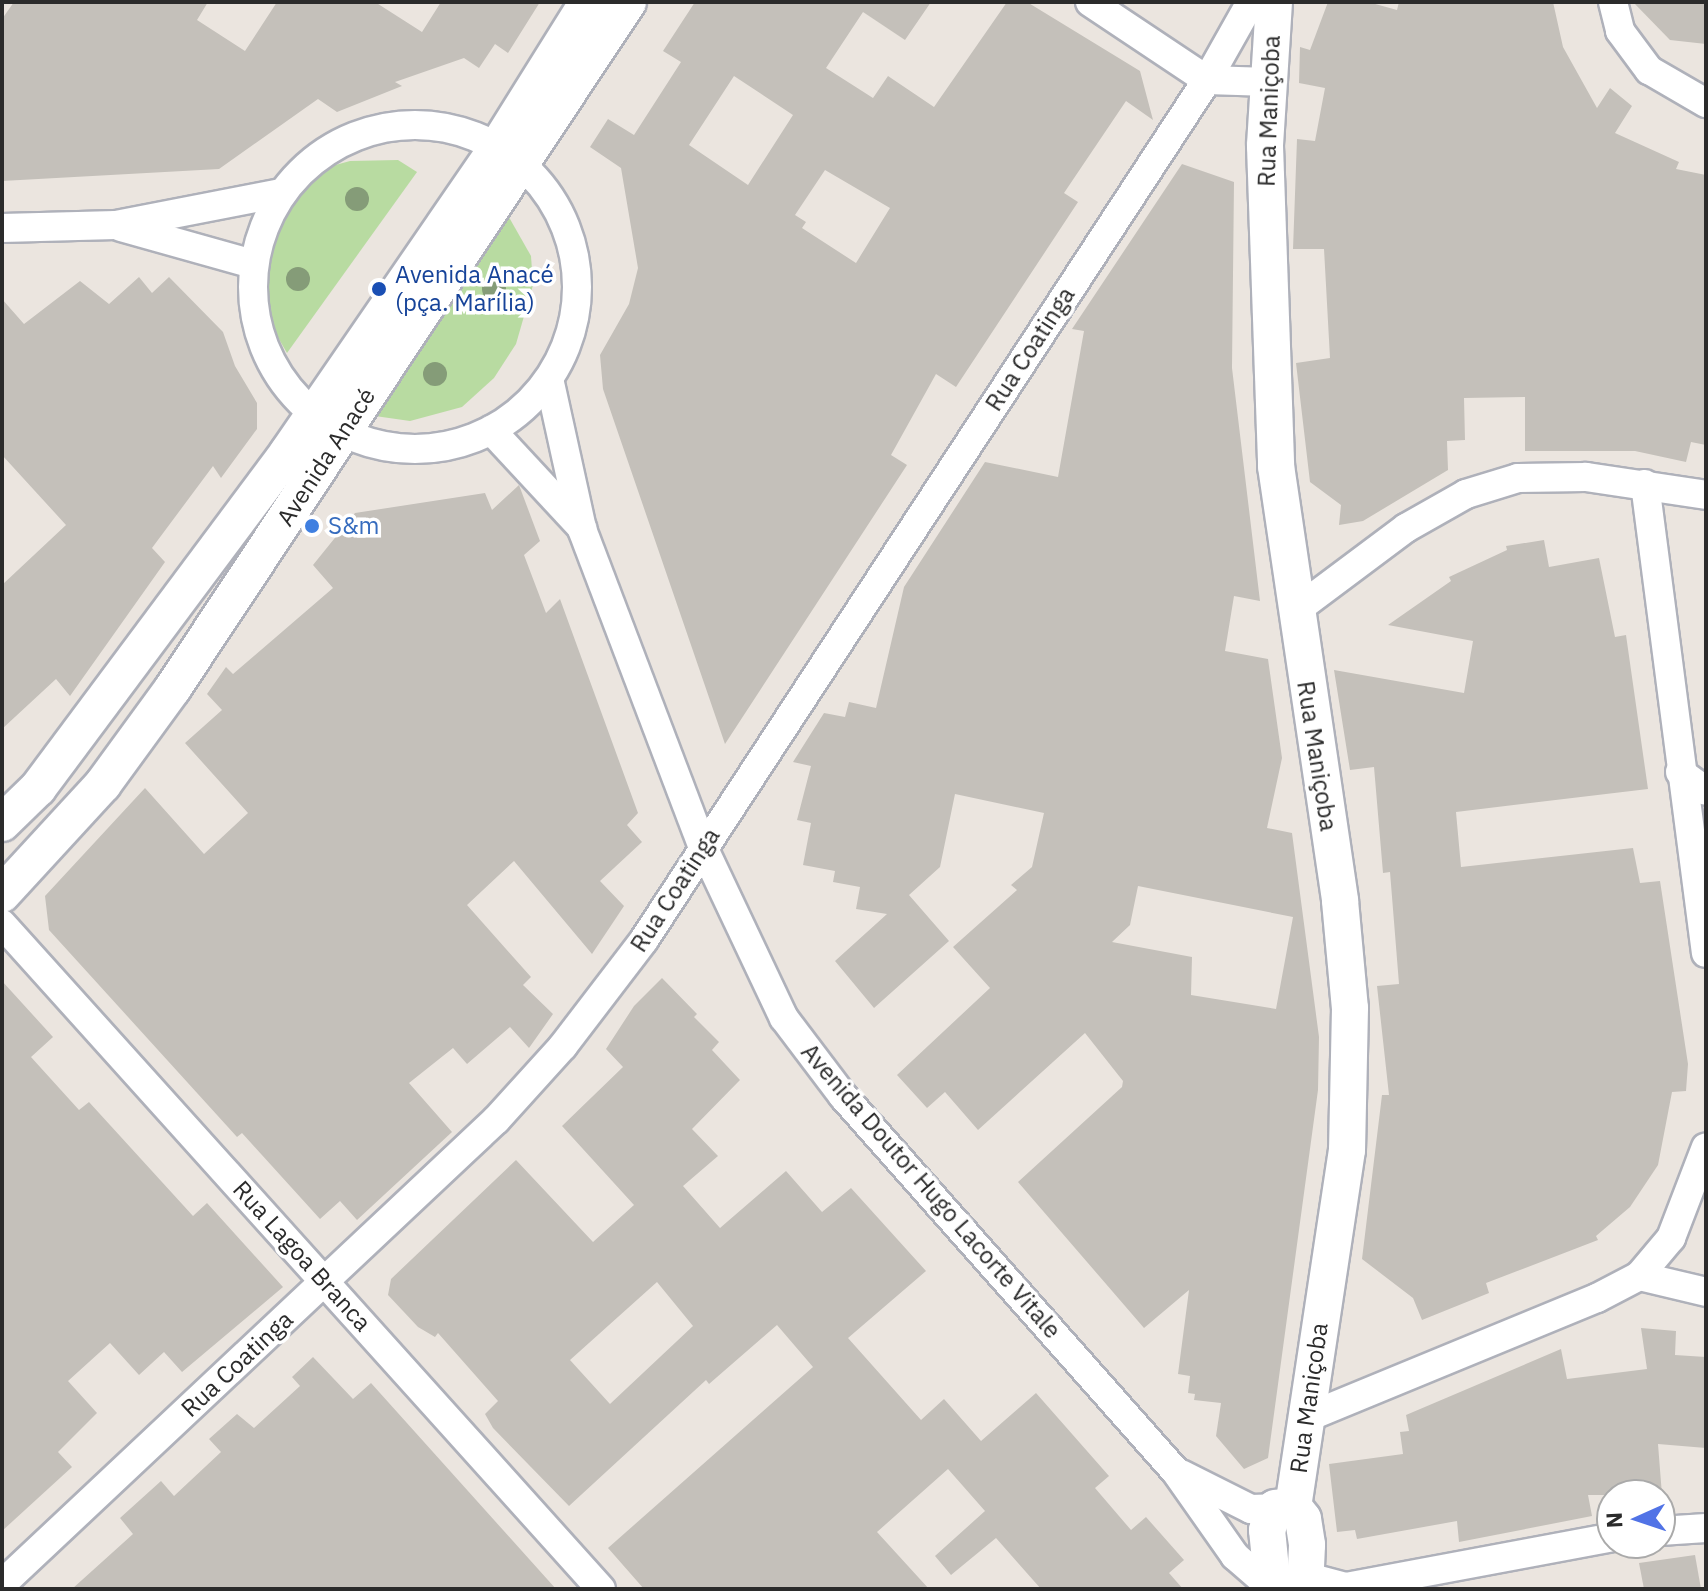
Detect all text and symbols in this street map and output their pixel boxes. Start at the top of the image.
street label: Rua Maniçoba [1252,35,1286,187]
place label: Avenida Anacé (pça. Marília) [395,261,554,317]
marker: Avenida Anacé (pça. Marília) [370,280,388,298]
street label: Rua Coatinga [979,282,1081,416]
street label: Avenida Anacé [271,383,381,531]
place label: S&m [328,512,380,540]
marker: S&m [303,517,321,535]
street label: Rua Maniçoba [1291,679,1343,833]
street label: Rua Coatinga [624,823,726,957]
street label: Avenida Doutor Hugo Lacorte Vitale [795,1038,1067,1344]
street label: Rua Lagoa Branca [227,1175,377,1337]
street label: Rua Coatinga [175,1305,299,1423]
street label: Rua Maniçoba [1284,1321,1334,1475]
north arrow [1596,1479,1676,1559]
text: N [1599,1511,1628,1529]

